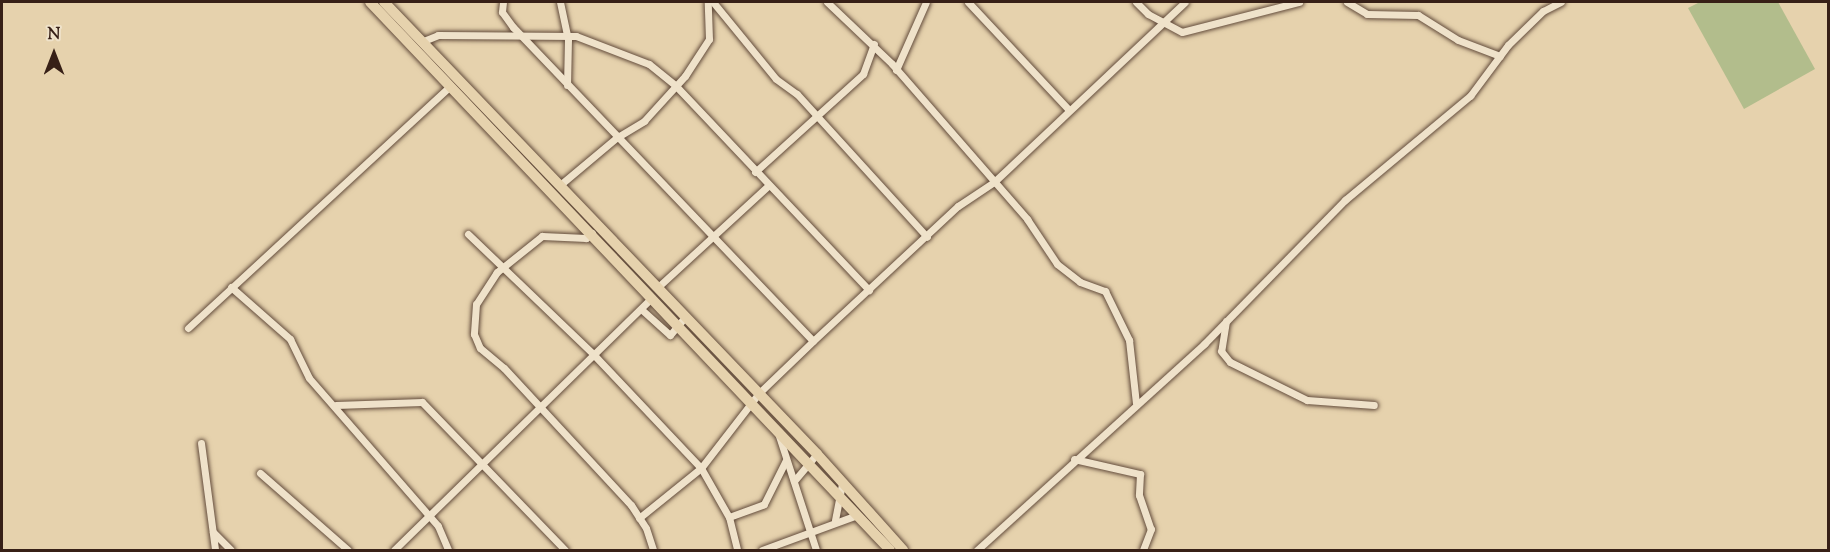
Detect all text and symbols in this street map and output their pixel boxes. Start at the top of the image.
north arrow [24,24,84,84]
text: N [48,24,60,47]

